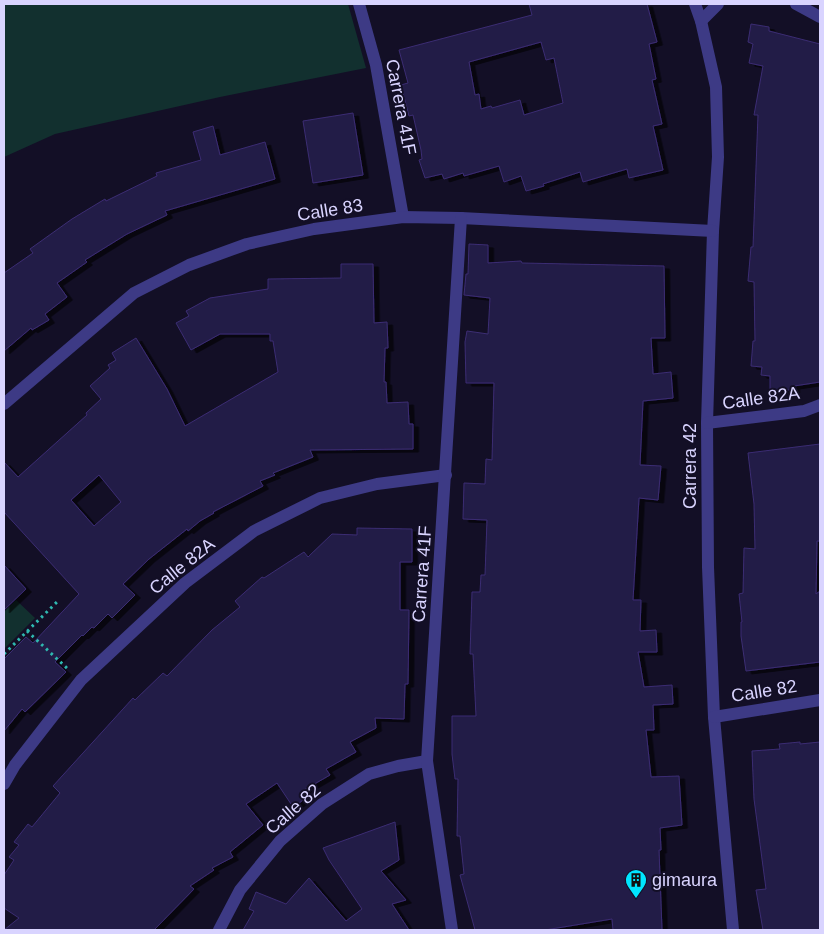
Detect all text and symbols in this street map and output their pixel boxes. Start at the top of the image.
street label: Carrera 41F [382,57,420,157]
street label: Calle 83 [296,195,364,225]
street label: Calle 82A [721,383,801,413]
street label: Carrera 42 [680,423,700,509]
street label: Carrera 41F [409,525,435,623]
street label: Calle 82A [145,534,219,598]
street label: Calle 82 [730,676,798,706]
street label: Calle 82 [262,780,324,838]
building icon: gimaura [624,868,648,899]
place label: gimaura [652,870,718,890]

